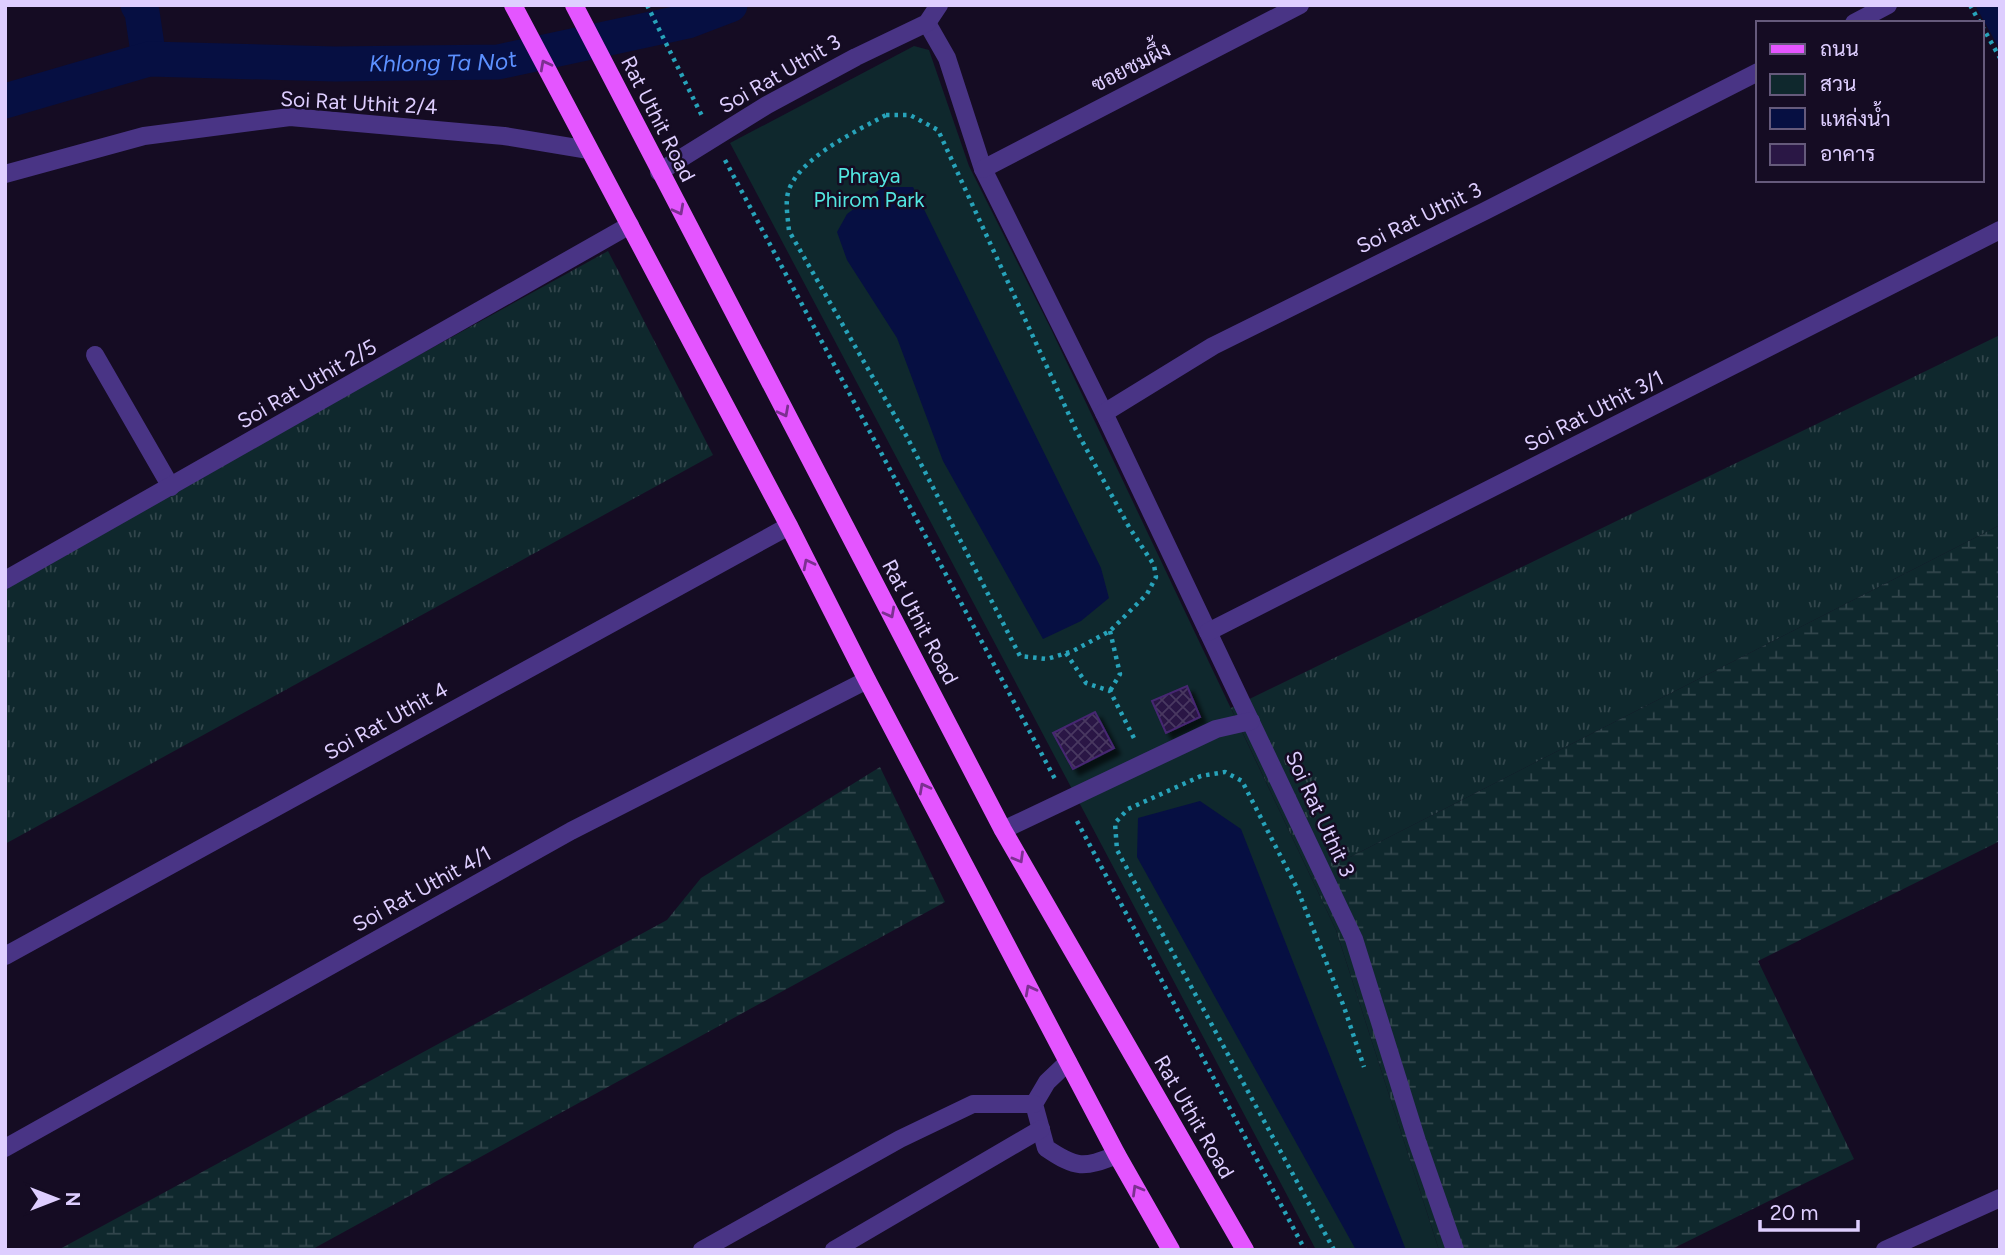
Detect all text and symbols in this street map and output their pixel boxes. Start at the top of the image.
legend [1756,21,1984,182]
street label: Soi Rat Uthit 3 [715,29,845,118]
street label: ซอยชมผึ้ง [1084,30,1175,97]
text: ถนน [1820,36,1859,61]
water label: Khlong Ta Not [369,44,520,78]
street label: Rat Uthit Road [616,52,701,186]
one-way arrow [539,60,553,72]
text: สวน [1820,71,1856,96]
street label: Soi Rat Uthit 2/4 [280,86,438,119]
text: แหล่งน้ำ [1820,101,1891,131]
text: อาคาร [1820,141,1876,166]
park label: Phraya Phirom Park [813,163,925,212]
street label: Soi Rat Uthit 3 [1352,176,1485,259]
one-way arrow [670,203,684,215]
street label: Soi Rat Uthit 2/5 [233,334,381,434]
street label: Soi Rat Uthit 3/1 [1520,365,1668,456]
one-way arrow [776,404,789,417]
street label: Rat Uthit Road [877,555,964,688]
one-way arrow [803,559,817,572]
one-way arrow [881,606,895,618]
street label: Soi Rat Uthit 4 [319,676,452,765]
street label: Soi Rat Uthit 3 [1280,747,1361,881]
one-way arrow [919,783,932,796]
street label: Soi Rat Uthit 4/1 [348,840,495,937]
one-way arrow [1011,850,1024,863]
one-way arrow [1025,984,1038,997]
street label: Rat Uthit Road [1149,1051,1240,1183]
north arrow [21,1164,91,1234]
one-way arrow [1132,1185,1145,1198]
scale bar [1760,1188,1858,1232]
text: N [61,1192,84,1206]
text: 20 m [1770,1200,1818,1225]

